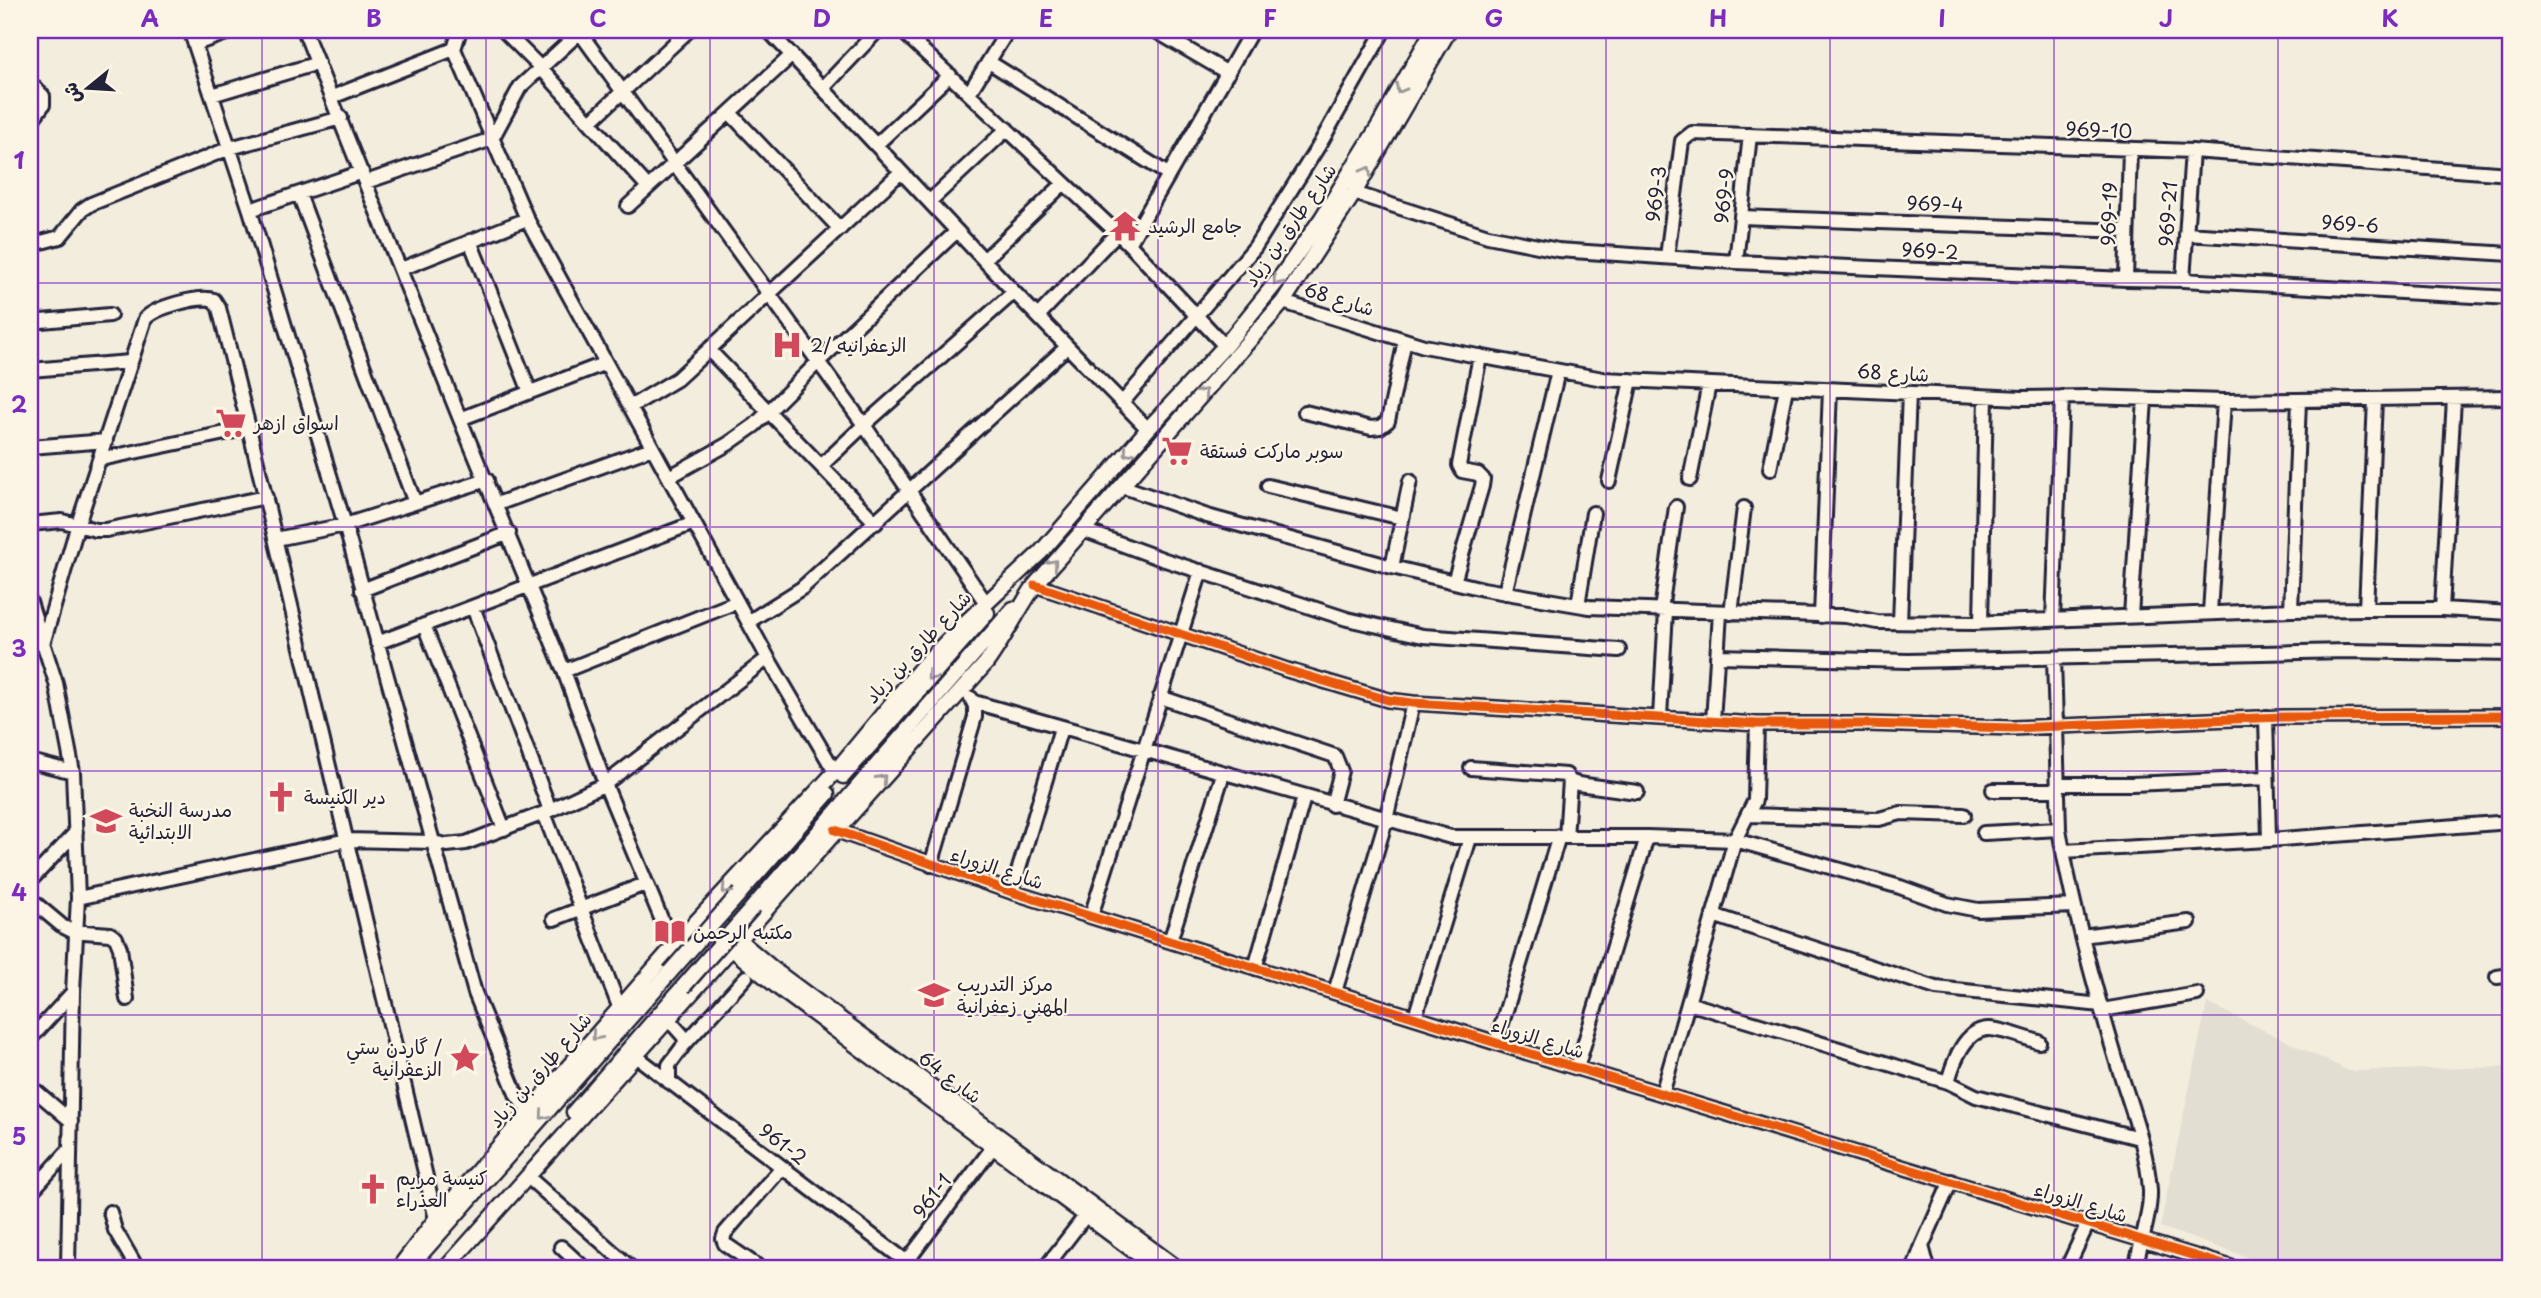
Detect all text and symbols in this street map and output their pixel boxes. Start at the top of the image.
text: A [141,0,159,35]
text: B [366,0,382,35]
text: C [589,0,607,35]
text: D [813,0,831,35]
text: E [1039,0,1053,35]
text: F [1263,0,1277,35]
text: G [1485,0,1503,35]
text: H [1709,0,1727,35]
text: I [1938,0,1946,35]
text: J [2159,0,2173,35]
text: K [2382,0,2399,35]
north arrow [52,52,122,122]
text: ش [54,79,87,108]
one-way arrow [1395,82,1408,95]
street label: 969-10 [2065,114,2133,144]
text: 1 [14,142,25,177]
street label: شارع طارق بن زياد [1236,157,1343,292]
street label: 969-3 [1638,164,1672,224]
one-way arrow [1359,166,1372,178]
street label: 969-9 [1706,167,1740,225]
street label: 969-21 [2151,180,2183,248]
street label: 969-19 [2093,181,2123,246]
street label: 969-4 [1906,188,1964,218]
street label: 969-6 [2320,207,2380,239]
temple icon: جامع الرشيد [1108,209,1142,243]
place label: جامع الرشيد [1148,211,1242,240]
street label: 969-2 [1901,235,1959,265]
one-way arrow [1273,273,1286,286]
street label: شارع 68 [1300,274,1378,323]
hospital icon: الزعفرانيه /2 [770,328,804,362]
place label: الزعفرانيه /2 [810,330,906,358]
street label: شارع 68 [1856,356,1930,389]
text: 2 [11,386,27,421]
one-way arrow [1195,388,1207,401]
supermarket icon: اسواق ازهر [214,406,248,440]
place label: اسواق ازهر [252,408,339,436]
supermarket icon: سوبر ماركت فستقة [1160,434,1194,468]
place label: سوبر ماركت فستقة [1200,436,1343,464]
one-way arrow [1124,444,1136,457]
one-way arrow [1045,559,1057,572]
street label: شارع طارق بن زياد [858,584,978,710]
text: 3 [11,630,27,665]
one-way arrow [927,668,939,681]
one-way arrow [873,774,886,787]
church icon: دير الكنيسة [264,780,298,814]
place label: دير الكنيسة [304,782,386,810]
place label: مدرسة النخبة الابتدائية [129,795,232,845]
school or university icon: مدرسة النخبة الابتدائية [89,804,123,838]
street label: شارع الزوراء [947,839,1047,896]
text: 4 [11,874,27,909]
one-way arrow [721,882,734,895]
library icon: مكتبه الرحمن [653,915,687,949]
place label: مكتبه الرحمن [693,917,793,945]
place label: مركز التدريب المهني زعفرانية [957,969,1068,1023]
school or university icon: مركز التدريب المهني زعفرانية [917,978,951,1012]
street label: شارع طارق بن زياد [481,1005,598,1134]
street label: شارع الزوراء [1488,1010,1588,1065]
one-way arrow [592,1028,604,1041]
place label: گاردن ستي / الزعفرانية [346,1032,442,1082]
place icon: گاردن ستي / الزعفرانية [448,1041,482,1075]
street label: شارع 64 [912,1043,988,1110]
one-way arrow [540,1107,552,1120]
street label: 961-2 [754,1116,814,1171]
text: 5 [12,1118,26,1153]
place label: كنيسة مريم العذراء [396,1163,488,1213]
street label: 961-1 [905,1167,957,1224]
church icon: كنيسة مريم العذراء [356,1172,390,1206]
street label: شارع الزوراء [2031,1174,2131,1229]

